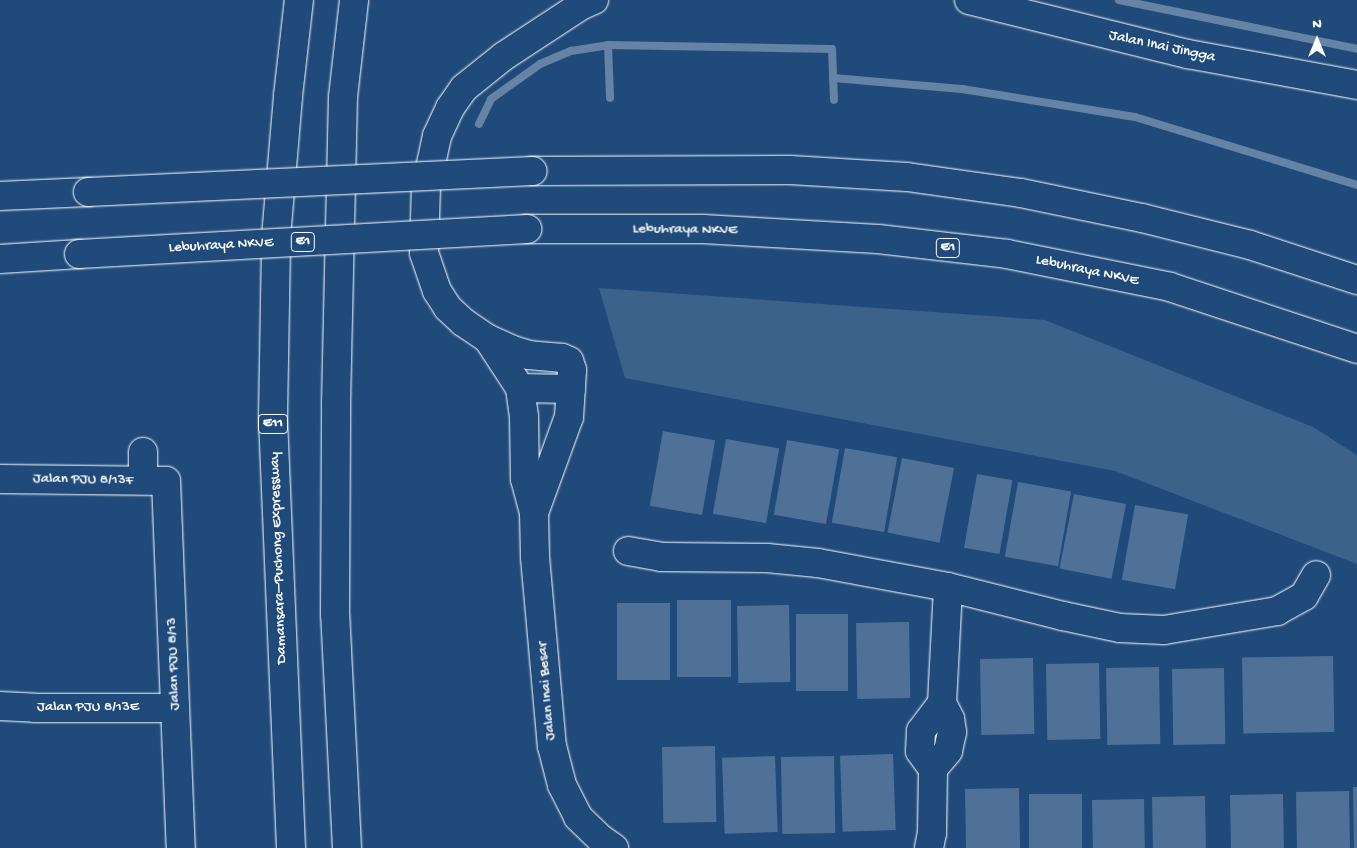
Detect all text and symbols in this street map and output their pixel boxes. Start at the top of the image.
north arrow [1292,15,1342,65]
text: N [1312,16,1322,33]
street label: Jalan Inai Jingga [1107,27,1217,67]
street label: Lebuhraya NKVE [632,220,738,240]
road number: E1 [290,230,316,253]
street label: Lebuhraya NKVE [168,234,274,258]
road number: E1 [936,237,960,260]
street label: Lebuhraya NKVE [1034,251,1140,291]
road number: E11 [257,412,289,436]
street label: Damansara–Puchong Expressway [266,452,292,664]
street label: Jalan PJU 8/13F [33,470,133,490]
street label: Jalan PJU 8/13 [163,617,185,711]
street label: Jalan Inai Besar [534,641,560,741]
street label: Jalan PJU 8/13E [37,699,139,717]

